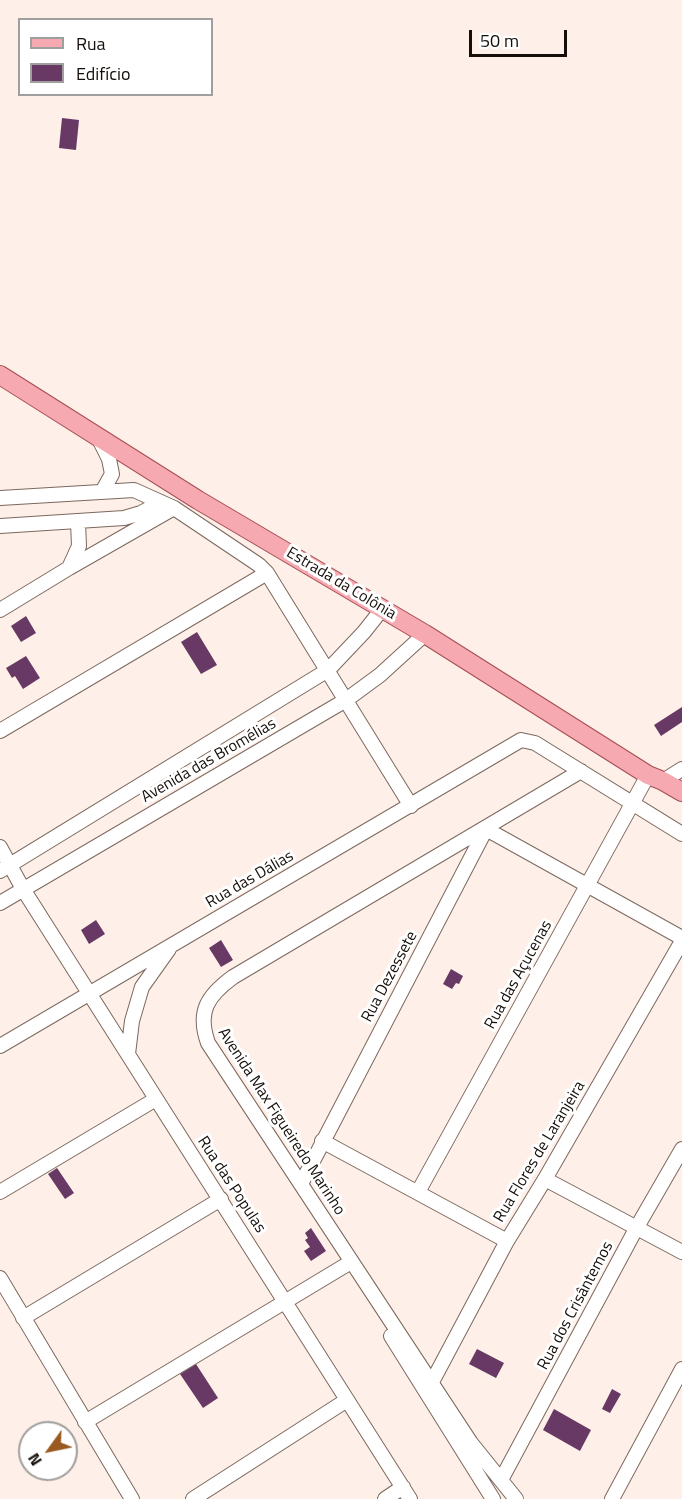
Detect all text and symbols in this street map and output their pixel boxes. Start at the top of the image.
legend [18,18,213,96]
scale bar [472,18,570,56]
text: 50 m [480,27,519,54]
text: Rua [76,30,106,57]
text: Edifício [76,60,130,87]
street label: Estrada da Colônia [283,544,399,624]
street label: Avenida das Bromélias [138,715,280,807]
street label: Rua das Dálias [203,847,297,913]
street label: Rua das Açucenas [481,917,557,1033]
street label: Rua Dezessete [358,928,422,1026]
street label: Avenida Max Figueiredo Marinho [213,1025,349,1219]
street label: Rua Flores de Laranjeira [490,1078,590,1226]
street label: Rua das Populas [193,1133,269,1237]
street label: Rua dos Crisântemos [534,1239,618,1373]
north arrow [18,1421,78,1481]
text: N [21,1449,48,1471]

